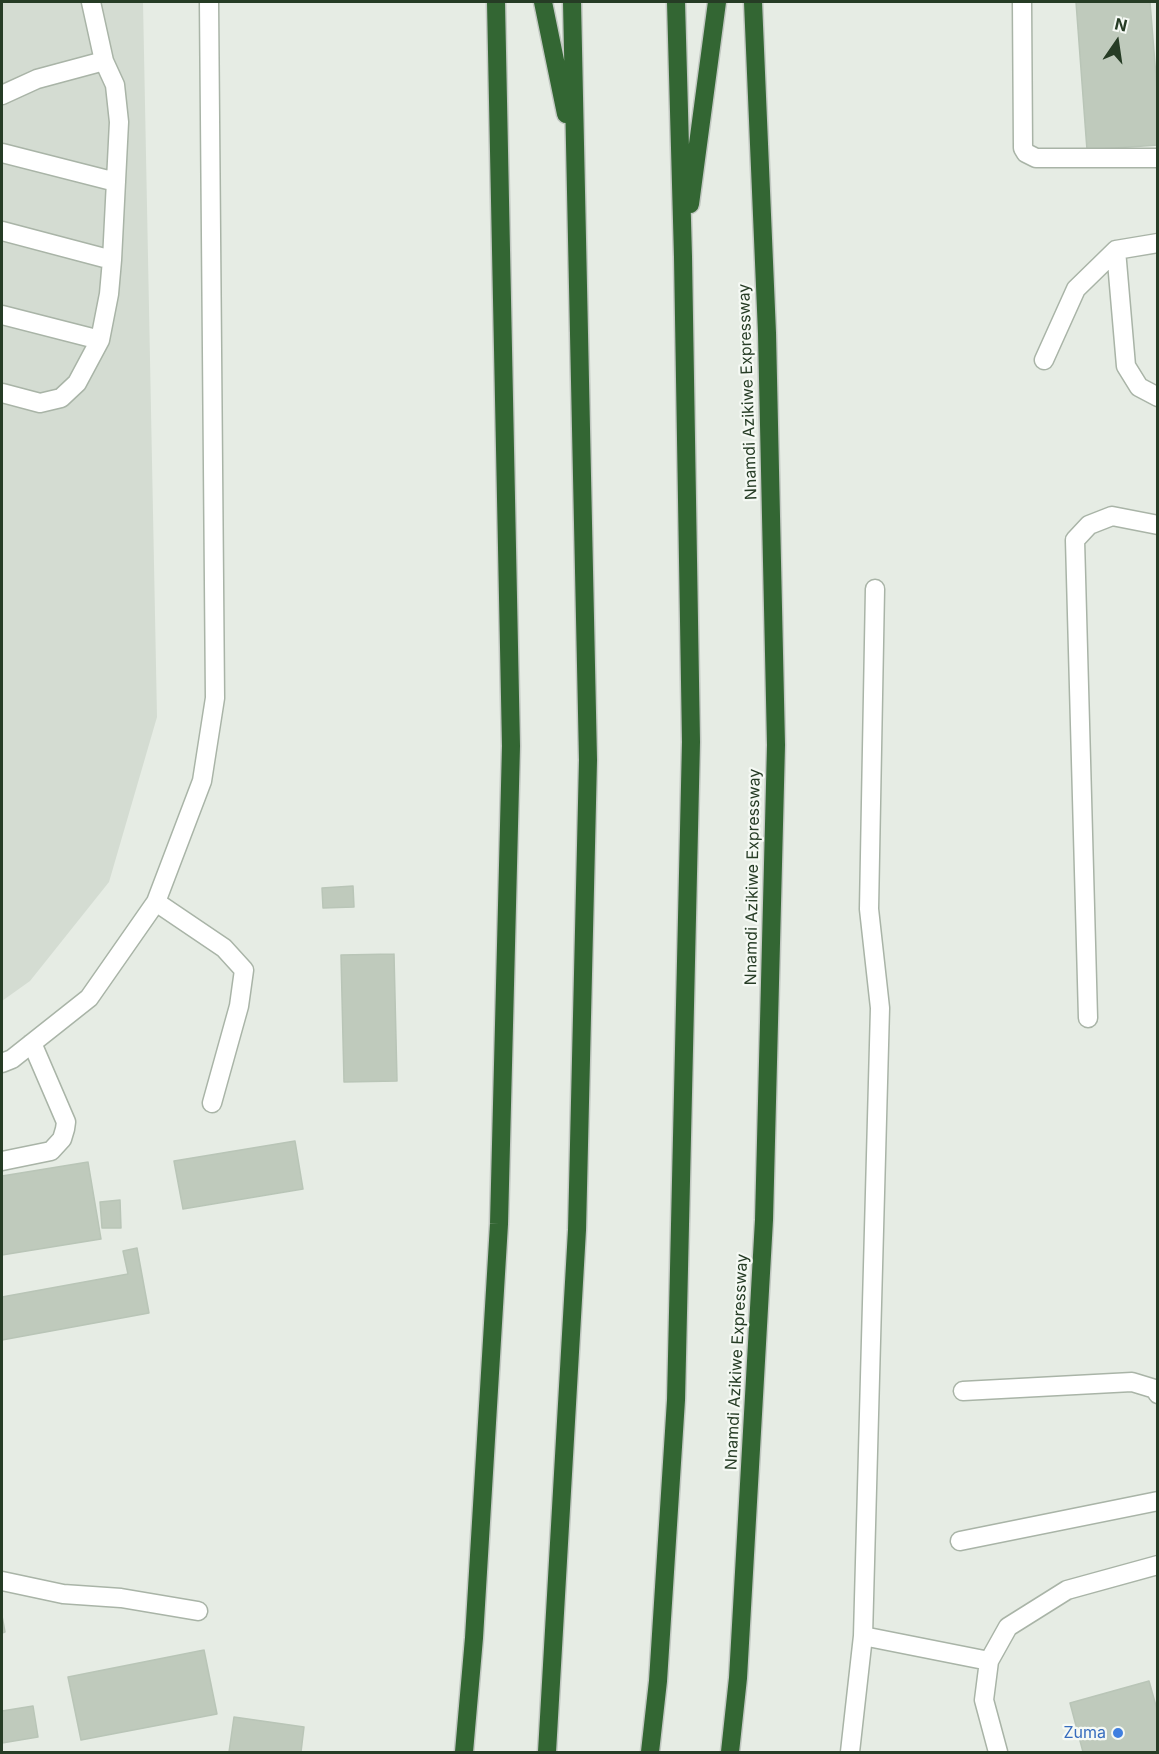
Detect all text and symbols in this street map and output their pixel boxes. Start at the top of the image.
north arrow [1087,12,1147,72]
text: N [1113,13,1129,36]
street label: Nnamdi Azikiwe Expressway [735,283,761,501]
street label: Nnamdi Azikiwe Expressway [742,769,764,985]
street label: Nnamdi Azikiwe Expressway [722,1253,752,1471]
place label: Zuma [1063,1723,1106,1743]
marker: Zuma [1111,1726,1125,1740]

